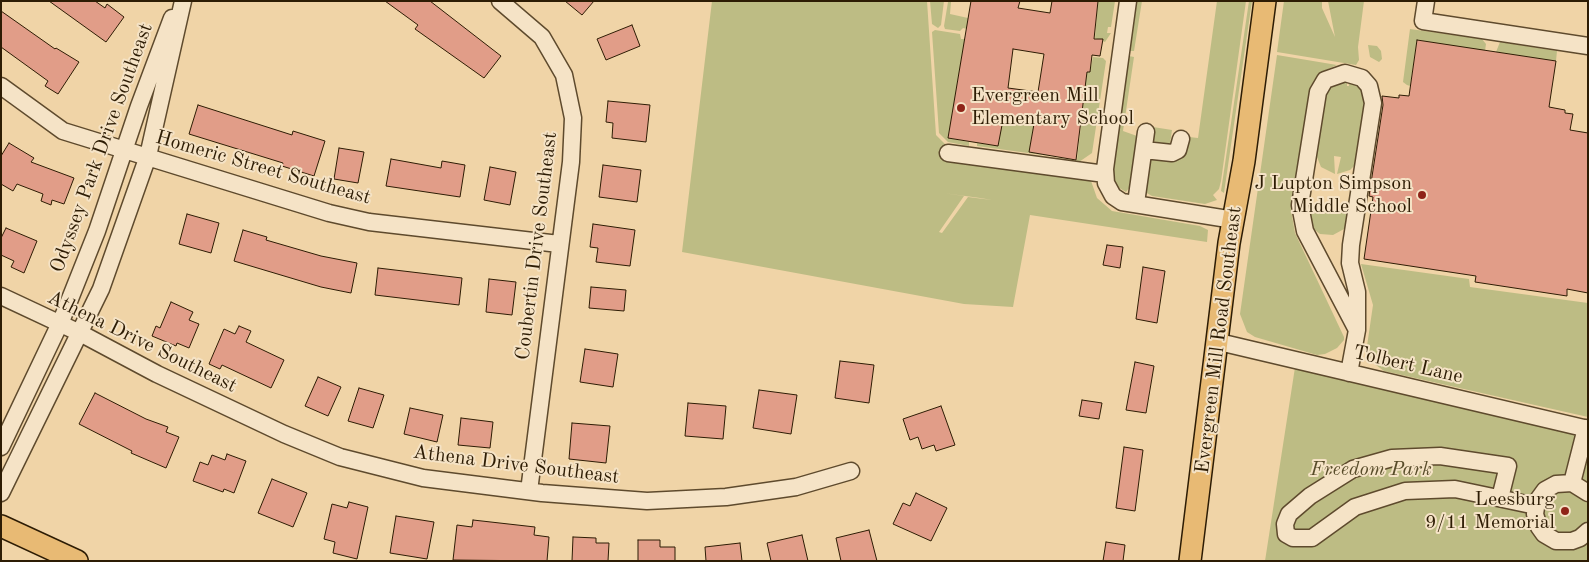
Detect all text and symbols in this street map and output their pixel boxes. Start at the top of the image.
street label: Odyssey Park Drive Southeast [46,20,158,276]
place label: Evergreen Mill Elementary School [971,84,1134,131]
marker: Evergreen Mill Elementary School [955,102,967,114]
street label: Homeric Street Southeast [153,126,373,210]
street label: Coubertin Drive Southeast [511,131,563,361]
place label: J Lupton Simpson Middle School [1254,172,1412,219]
marker: J Lupton Simpson Middle School [1416,189,1428,201]
street label: Evergreen Mill Road Southeast [1191,205,1247,475]
street label: Athena Drive Southeast [43,286,241,398]
street label: Tolbert Lane [1351,341,1465,389]
street label: Athena Drive Southeast [411,440,621,490]
park label: Freedom Park [1310,458,1432,482]
place label: Leesburg 9/11 Memorial [1425,488,1555,535]
marker: Leesburg 9/11 Memorial [1559,505,1571,517]

